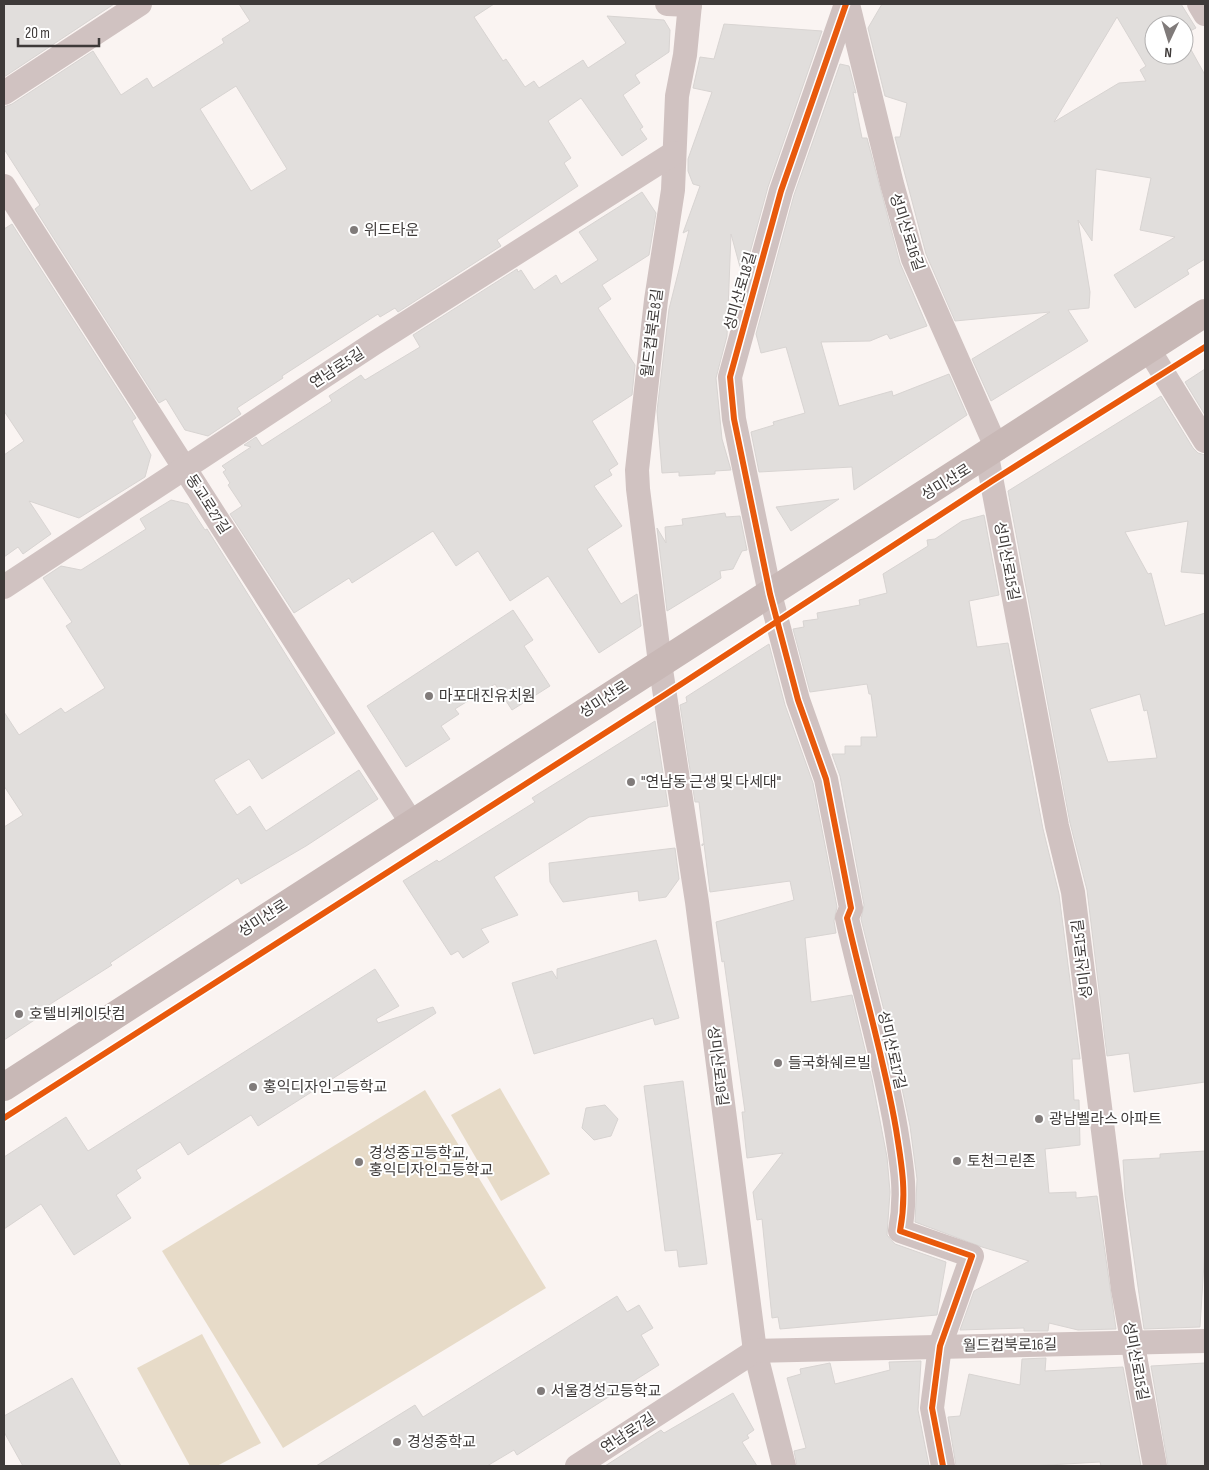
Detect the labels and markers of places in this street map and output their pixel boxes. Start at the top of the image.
place label: 위드타운 [364,221,419,240]
marker: 위드타운 [348,224,360,236]
place label: 마포대진유치원 [439,687,536,706]
marker: 마포대진유치원 [423,690,435,702]
place label: "연남동 근생 및 다세대" [641,773,781,792]
marker: "연남동 근생 및 다세대" [625,776,637,788]
place label: 호텔비케이닷컴 [29,1005,126,1024]
marker: 호텔비케이닷컴 [13,1008,25,1020]
place label: 들국화쉐르빌 [788,1054,871,1073]
marker: 들국화쉐르빌 [772,1057,784,1069]
place label: 홍익디자인고등학교 [263,1078,387,1097]
marker: 홍익디자인고등학교 [247,1081,259,1093]
place label: 광남벨라스 아파트 [1049,1110,1162,1129]
marker: 광남벨라스 아파트 [1033,1113,1045,1125]
place label: 경성중고등학교, 홍익디자인고등학교 [369,1144,493,1180]
place label: 토천그린존 [967,1152,1036,1171]
marker: 토천그린존 [951,1155,963,1167]
marker: 경성중고등학교, 홍익디자인고등학교 [353,1156,365,1168]
place label: 서울경성고등학교 [551,1382,661,1401]
marker: 서울경성고등학교 [535,1385,547,1397]
place label: 경성중학교 [407,1433,476,1452]
marker: 경성중학교 [391,1436,403,1448]

